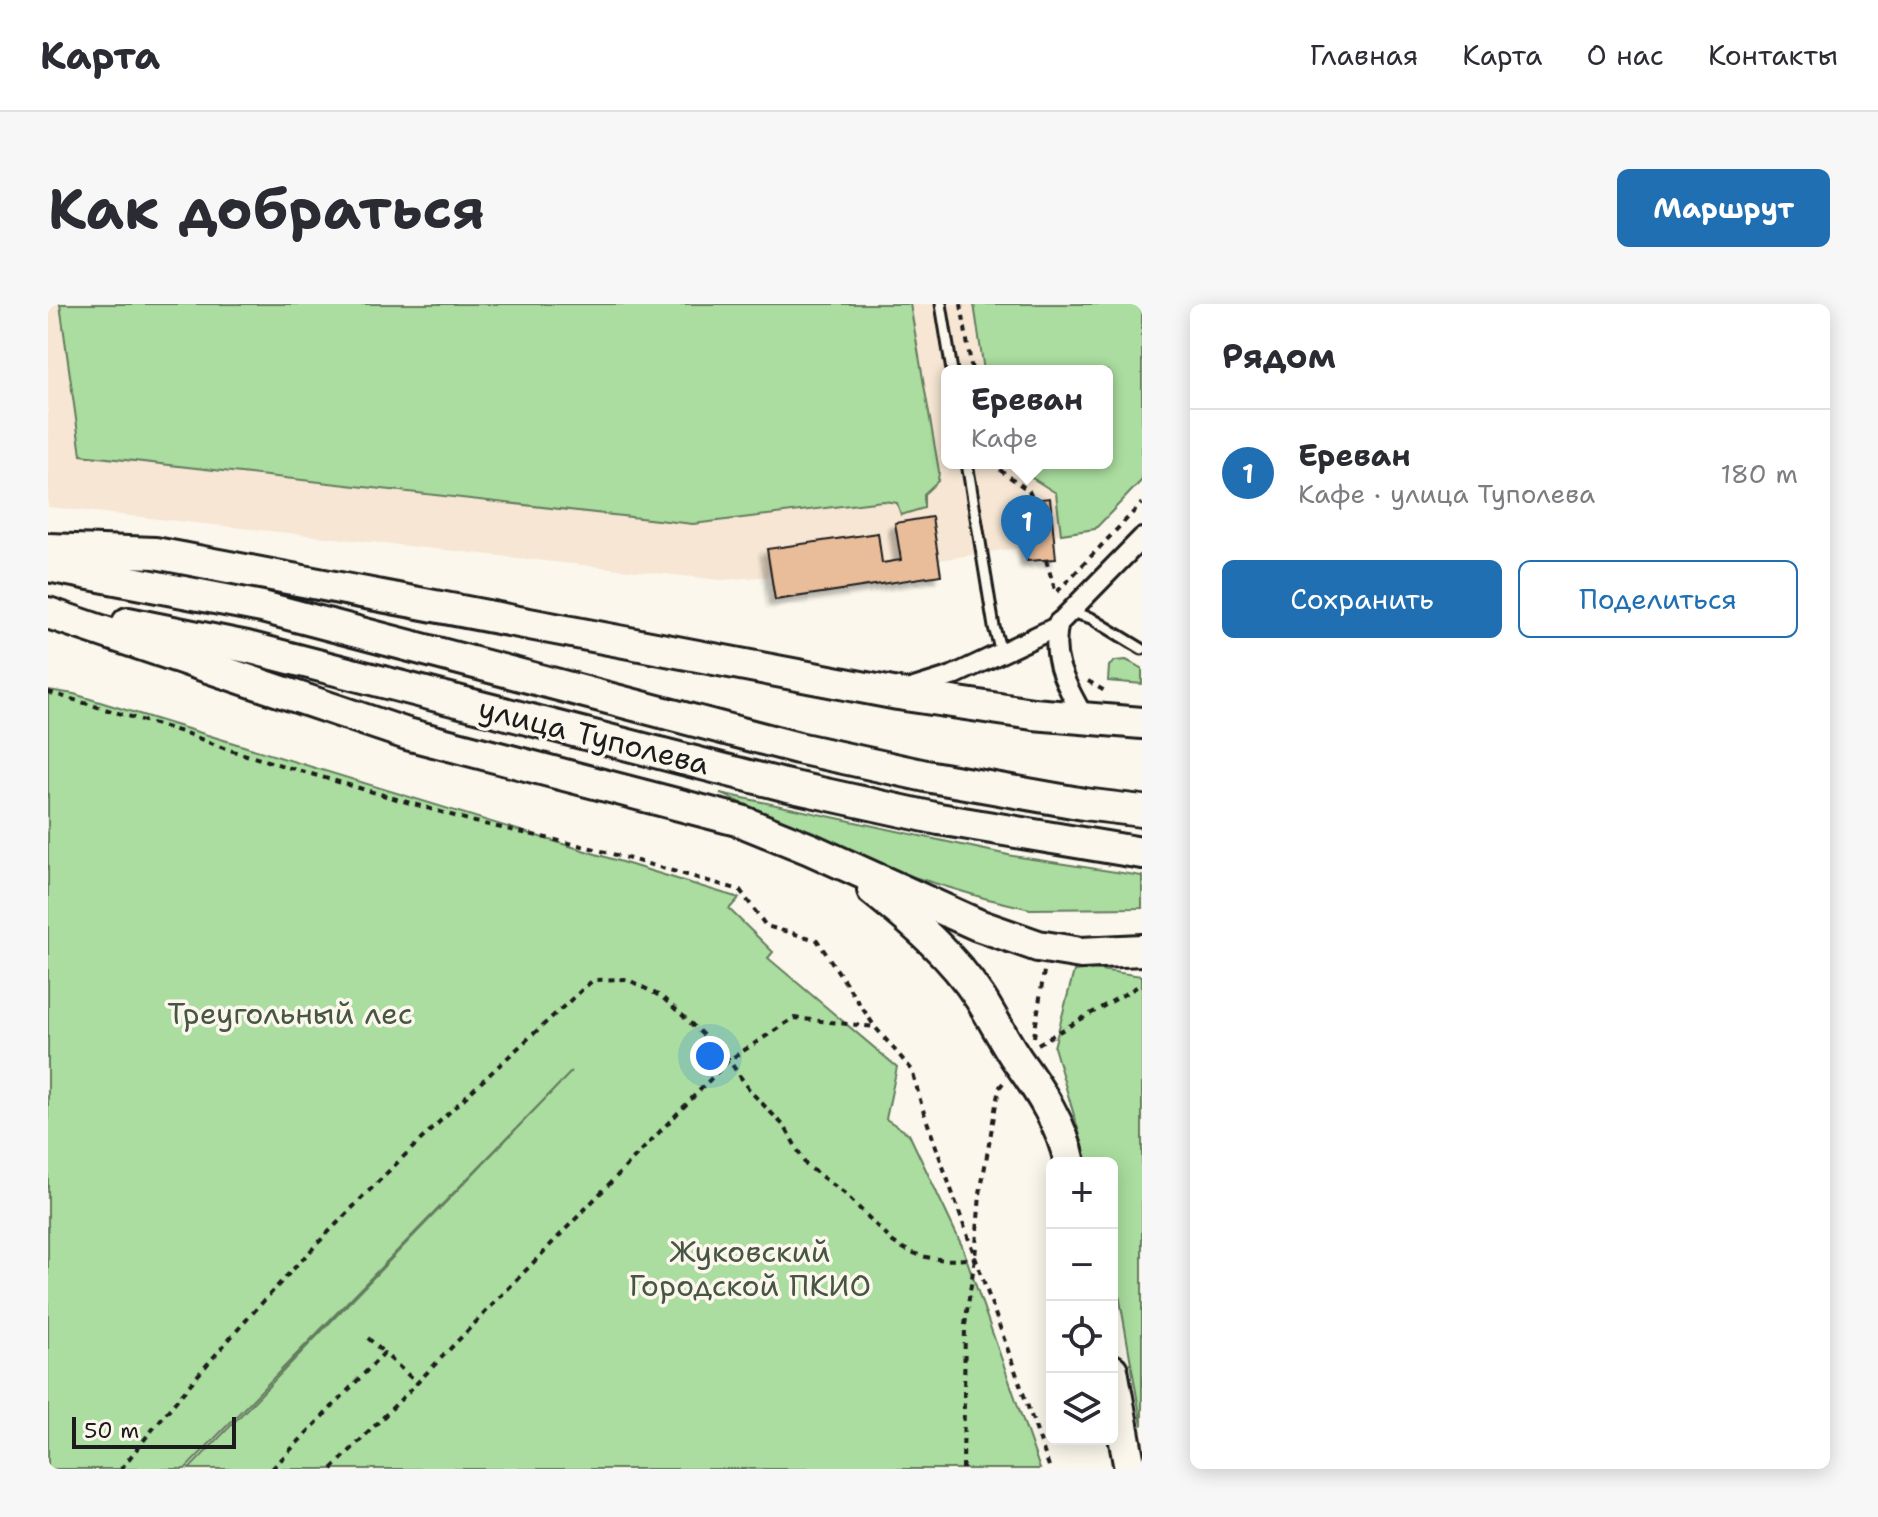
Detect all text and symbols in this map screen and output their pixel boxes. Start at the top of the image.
text: Карта [40,30,160,81]
text: Главная [1310,36,1418,74]
text: Карта [1462,36,1542,74]
text: О нас [1586,36,1664,74]
text: Контакты [1708,36,1838,74]
button: Маршрут [1617,169,1830,247]
text: Как добраться [48,171,485,246]
text: Рядом [1222,333,1336,379]
popup [941,365,1113,469]
text: Ереван [971,379,1083,420]
text: Кафе [971,420,1038,455]
text: Ереван [1298,435,1411,476]
text: 1 [1242,456,1254,491]
text: 180 m [1720,456,1798,491]
text: Кафе · улица Туполева [1298,476,1595,511]
pin: 1 [1001,495,1053,561]
button: Сохранить [1222,560,1502,638]
button: Поделиться [1518,560,1798,638]
street label: улица Туполева [474,688,714,785]
park label: Треугольный лес [167,993,413,1034]
your location [690,1036,730,1076]
map controls [1046,1157,1118,1445]
button: + [1046,1157,1118,1229]
button: − [1046,1229,1118,1301]
park label: Жуковский Городской ПКИО [629,1231,871,1306]
button: locate [1046,1301,1118,1373]
button: layers [1046,1373,1118,1445]
scale bar [72,1413,236,1449]
text: 50 m [84,1416,139,1445]

